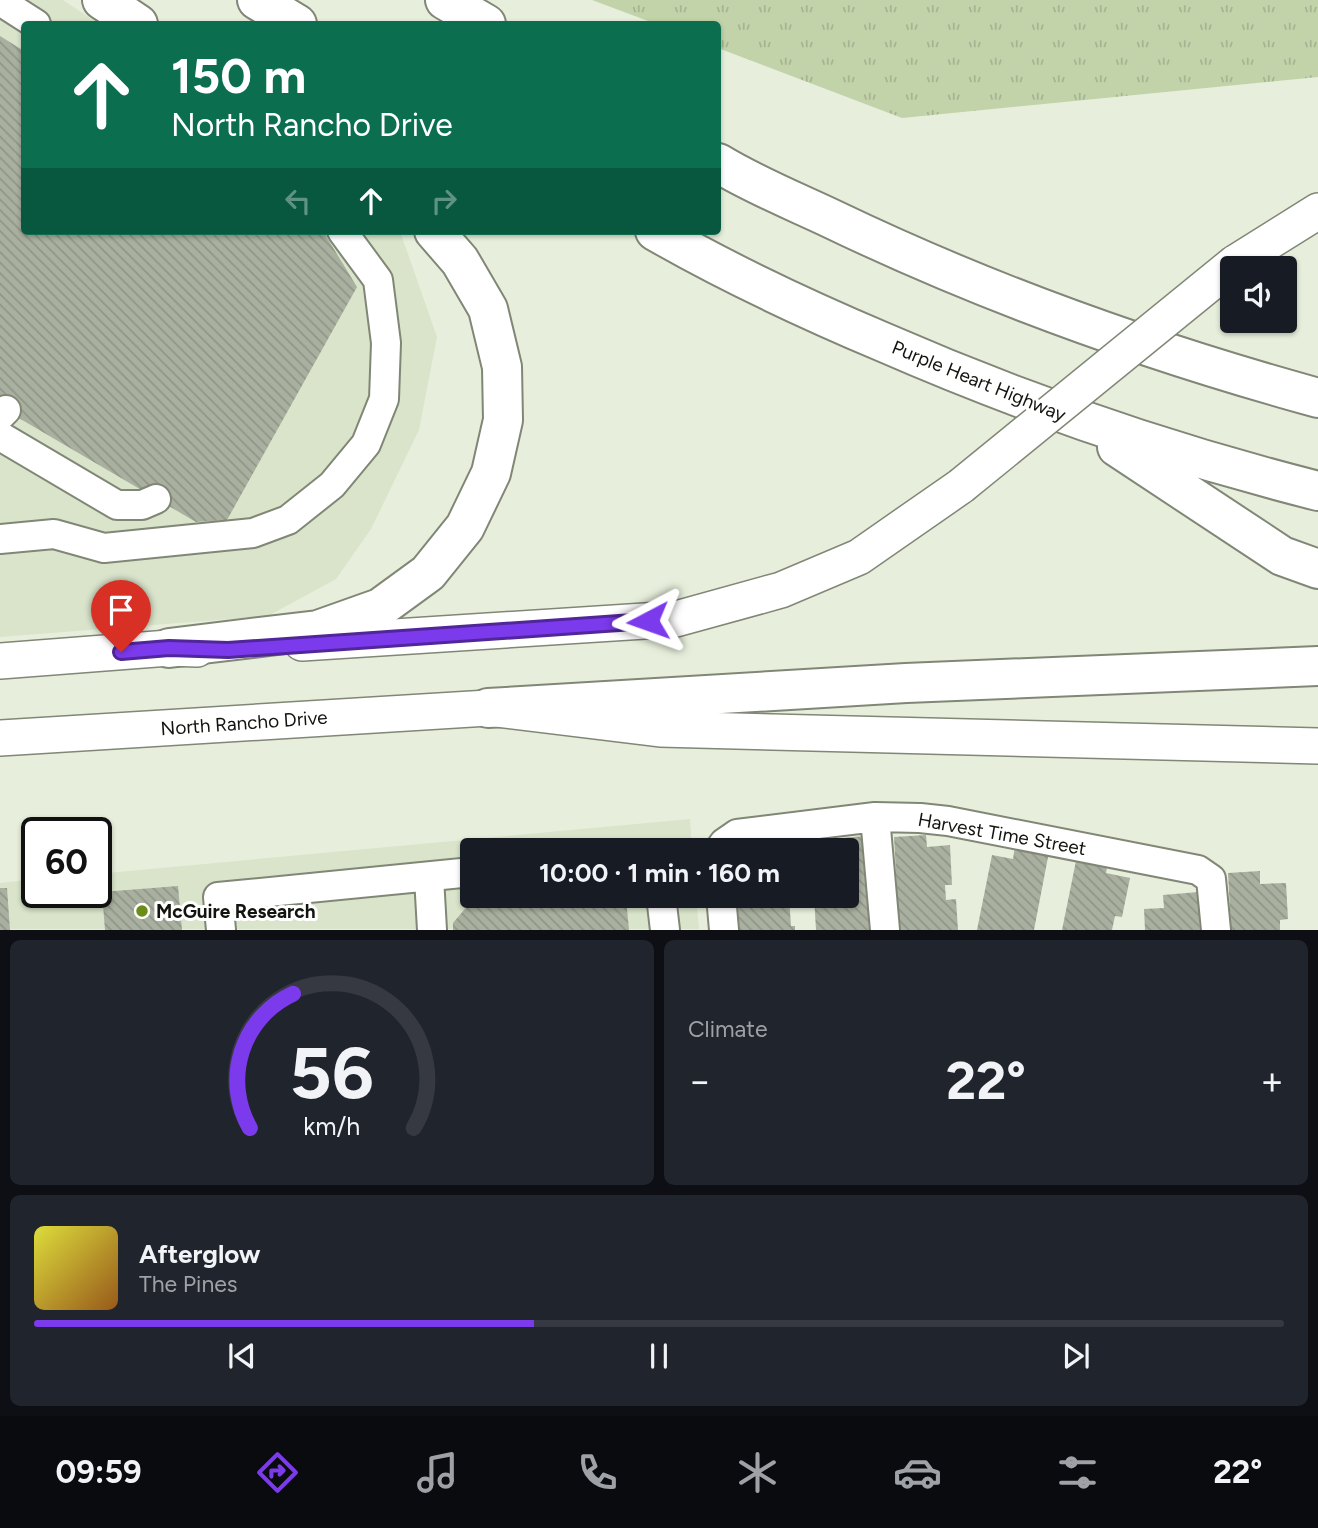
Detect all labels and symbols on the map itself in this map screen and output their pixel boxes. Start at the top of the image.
street label: Purple Heart Highway [889,336,1069,426]
pin [91,580,151,652]
position arrow [611,584,685,658]
street label: North Rancho Drive [160,706,328,740]
street label: Harvest Time Street [916,808,1088,860]
speed limit sign: 60 [21,817,112,908]
place label: McGuire Research [156,900,316,923]
marker: McGuire Research [134,903,150,919]

